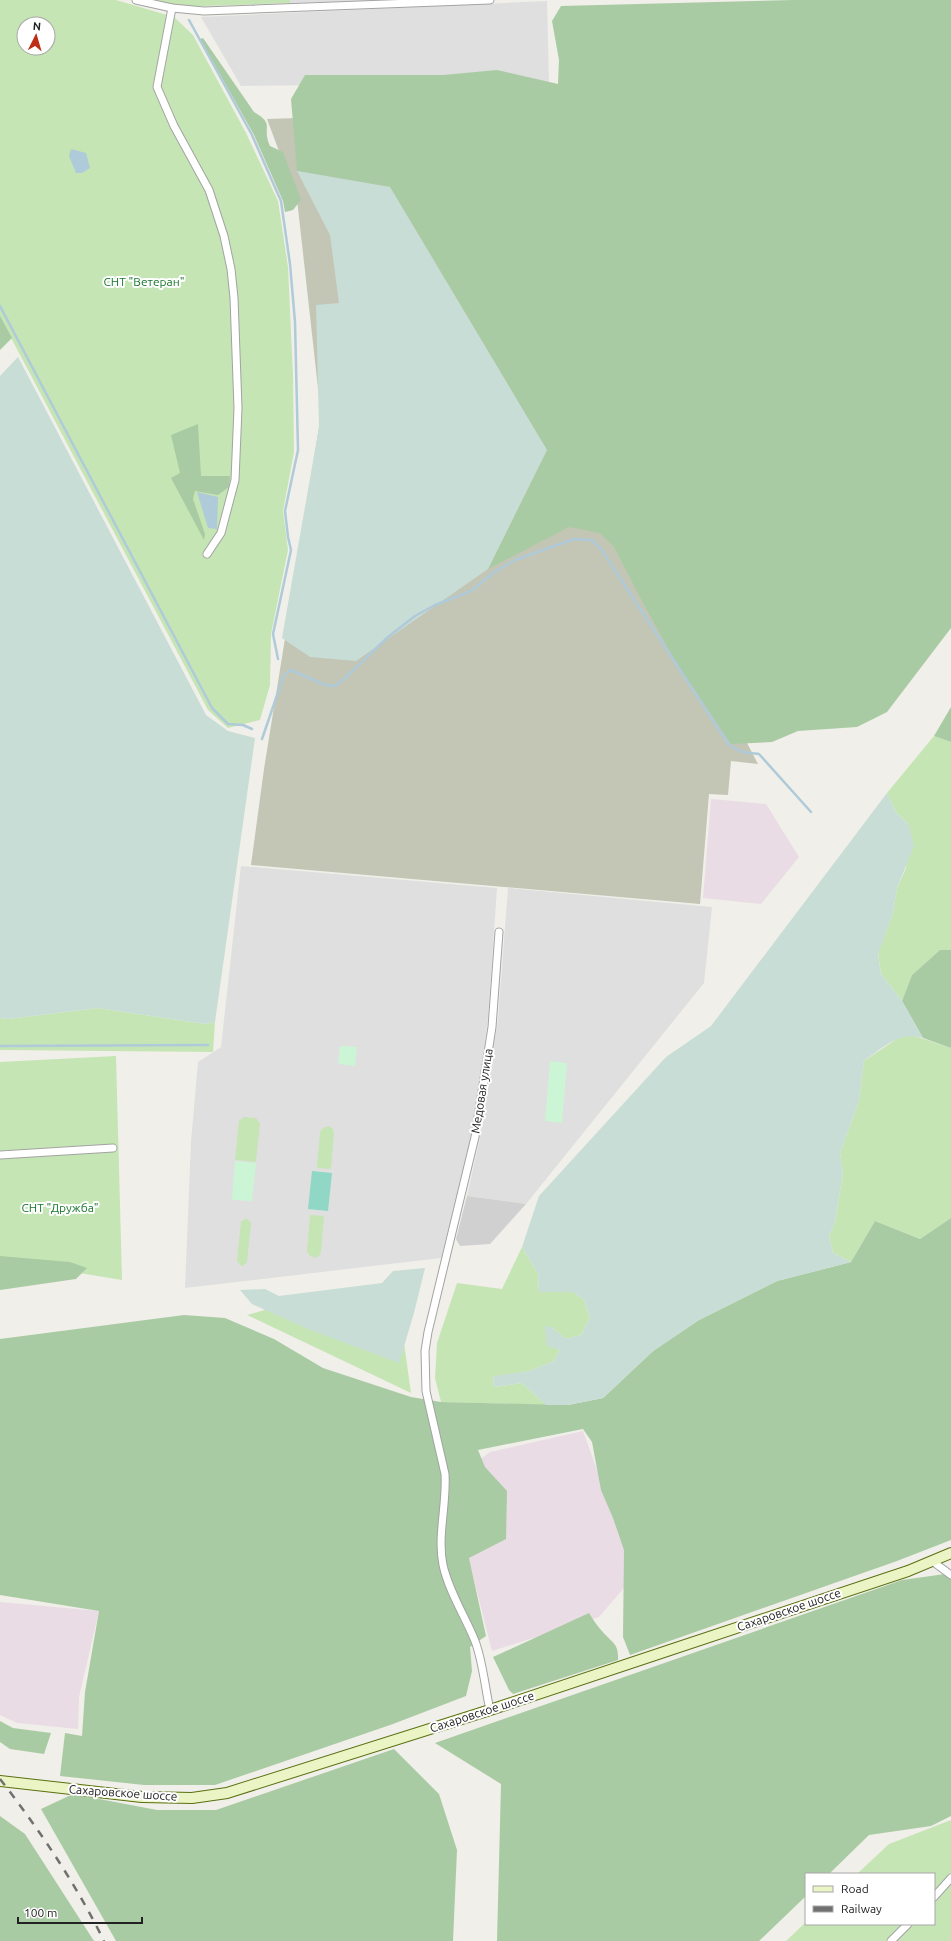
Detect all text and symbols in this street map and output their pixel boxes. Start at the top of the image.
north arrow [16,16,56,56]
text: N [32,20,41,32]
park label: СНТ "Ветеран" [103,275,185,288]
street label: Медовая улица [468,1047,495,1134]
park label: СНТ "Дружба" [21,1201,99,1214]
street label: Сахаровское шоссе [735,1586,842,1633]
street label: Сахаровское шоссе [428,1689,536,1735]
street label: Сахаровское шоссе [68,1782,178,1803]
legend [805,1873,935,1925]
text: Road [841,1882,869,1895]
scale bar [18,1899,142,1925]
text: Railway [841,1902,882,1915]
text: 100 m [24,1906,57,1919]

